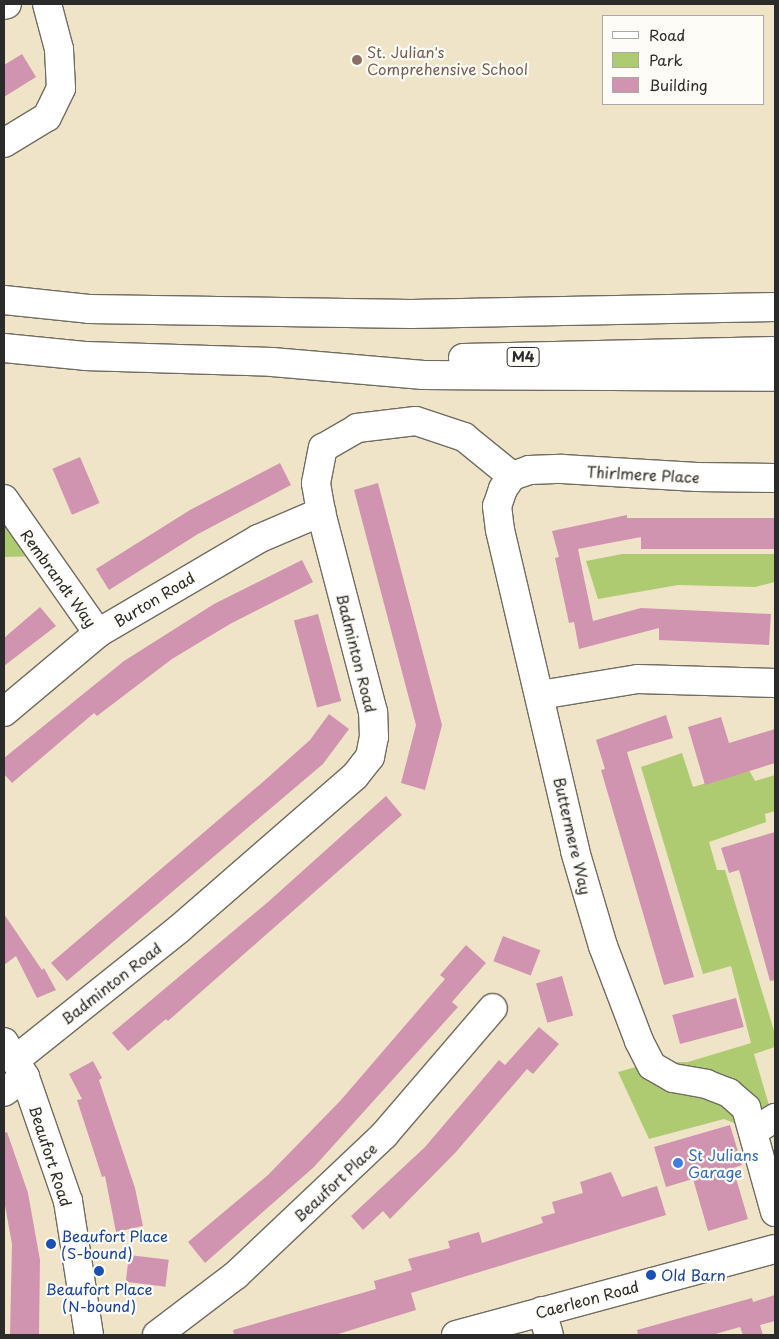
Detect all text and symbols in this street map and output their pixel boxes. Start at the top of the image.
legend [602,15,764,105]
text: Road [649,23,685,46]
place label: St. Julian's Comprehensive School [367,42,528,77]
text: Park [649,48,683,71]
marker: St. Julian's Comprehensive School [351,54,363,66]
text: Building [649,73,708,96]
road number: M4 [506,346,540,368]
street label: Thirlmere Place [586,462,700,486]
street label: Rembrandt Way [17,526,101,630]
street label: Burton Road [111,568,197,630]
street label: Badminton Road [334,592,380,714]
street label: Buttermere Way [551,776,595,896]
street label: Badminton Road [58,939,164,1027]
street label: Beaufort Road [26,1103,76,1209]
street label: Beaufort Place [289,1139,381,1225]
place label: St Julians Garage [688,1145,759,1180]
marker: St Julians Garage [672,1157,684,1169]
place label: Beaufort Place (S-bound) [61,1226,169,1261]
marker: Beaufort Place (S-bound) [45,1238,57,1250]
marker: Beaufort Place (N-bound) [93,1265,105,1277]
place label: Old Barn [661,1266,726,1284]
marker: Old Barn [645,1269,657,1281]
street label: Caerleon Road [533,1277,641,1321]
place label: Beaufort Place (N-bound) [45,1279,153,1314]

